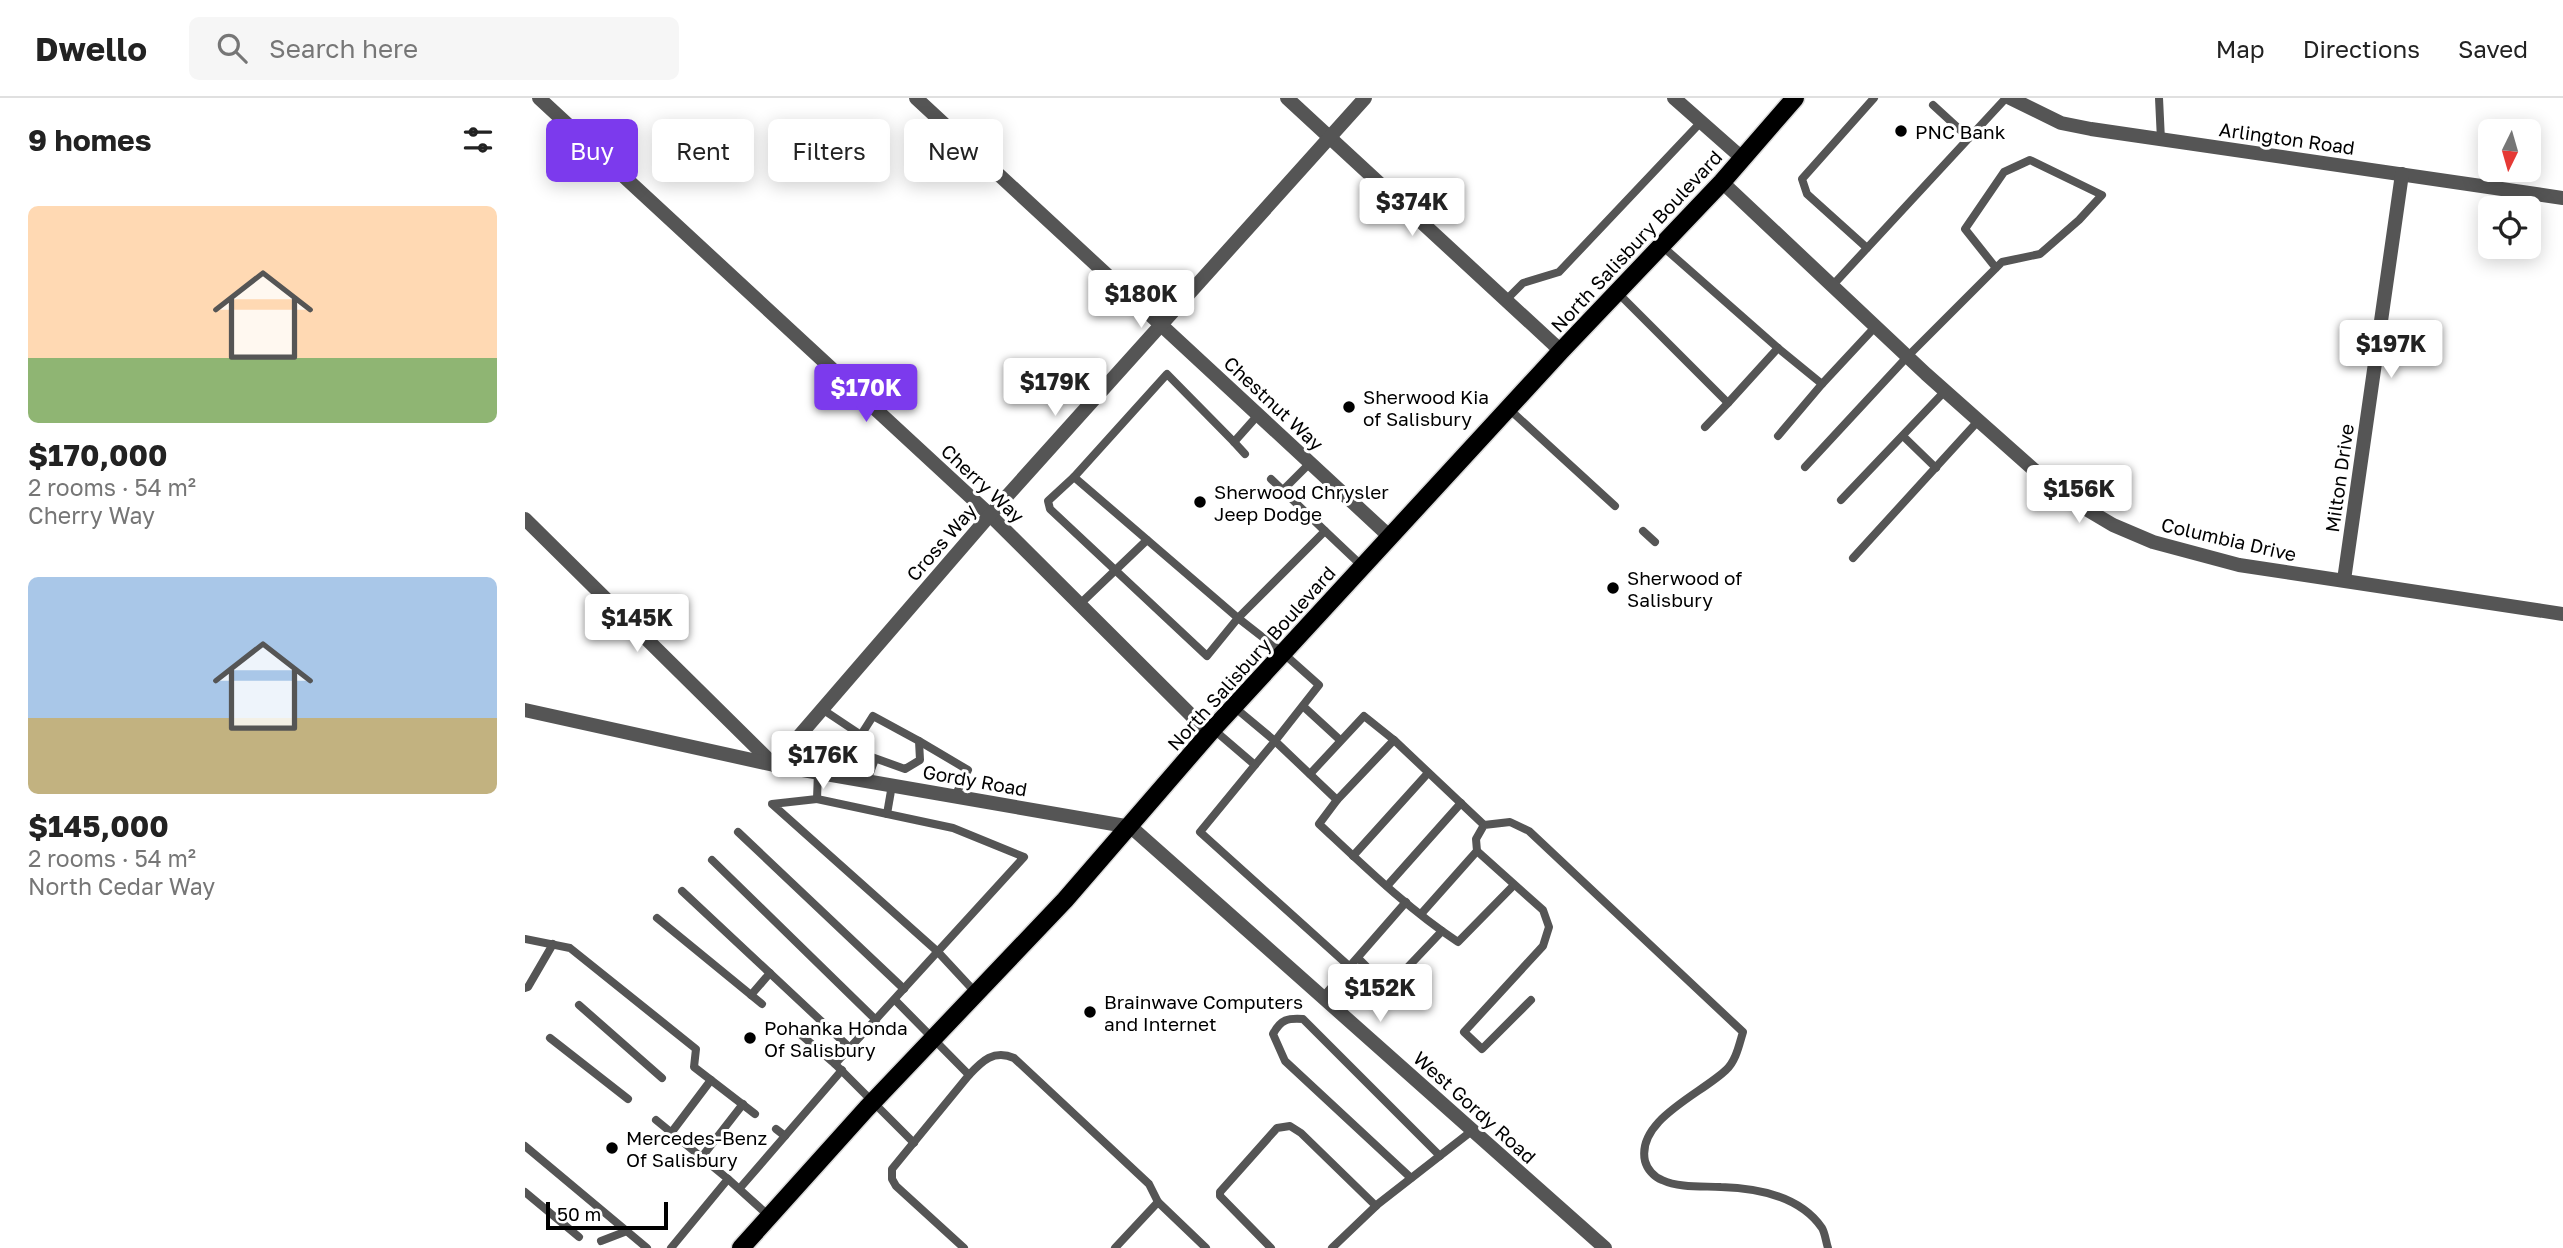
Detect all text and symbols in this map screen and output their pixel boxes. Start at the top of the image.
search box [189,17,679,80]
text: Dwello [35,29,147,68]
icon: search [213,29,251,67]
text: Search here [269,33,418,64]
text: Map [2216,34,2265,63]
text: Directions [2303,34,2420,63]
text: Saved [2458,34,2528,63]
street label: Arlington Road [2218,117,2356,159]
chip: Buy [546,119,638,182]
chip: Rent [652,119,754,182]
chip: Filters [768,119,890,182]
chip: New [904,119,1003,182]
north arrow [2478,119,2541,182]
map controls [2478,119,2541,259]
place label: PNC Bank [1915,120,2006,143]
icon: filters [459,121,497,159]
text: 9 homes [28,122,151,158]
marker: PNC Bank [1893,123,1909,139]
street label: North Salisbury Boulevard [1546,145,1726,337]
pin: $374K [1363,178,1461,238]
text: $374K [1375,187,1449,215]
button: locate [2478,196,2541,259]
icon: home [200,252,326,378]
pin: $180K [1092,271,1190,330]
text: $180K [1104,279,1178,307]
pin: $197K [2342,320,2440,380]
text: $197K [2355,329,2427,357]
street label: Chestnut Way [1220,351,1329,455]
pin: $179K [1006,358,1104,418]
pin: $170K [817,364,915,424]
text: $179K [1019,367,1091,395]
text: $170K [830,373,902,401]
place label: Sherwood Kia of Salisbury [1363,385,1489,430]
marker: Sherwood Kia of Salisbury [1341,399,1357,415]
street label: Milton Drive [2320,422,2358,534]
text: $170,000 [28,437,168,473]
street label: Cherry Way [937,439,1029,527]
pin: $156K [2030,466,2128,525]
text: 2 rooms · 54 m² [28,473,196,501]
text: $156K [2043,474,2115,502]
place label: Sherwood Chrysler Jeep Dodge [1214,480,1389,525]
marker: Sherwood Chrysler Jeep Dodge [1192,494,1208,510]
street label: Cross Way [901,498,981,585]
text: Cherry Way [28,501,155,529]
street label: Columbia Drive [2159,512,2299,566]
street label: North Salisbury Boulevard [1162,561,1340,755]
place label: Sherwood of Salisbury [1627,566,1742,611]
marker: Sherwood of Salisbury [1605,580,1621,596]
pin: $145K [588,594,686,654]
text: $145K [601,603,673,631]
icon: home [200,623,326,749]
pin: $176K [774,732,872,791]
text: $176K [787,740,859,768]
street label: Gordy Road [921,760,1029,800]
text: $145,000 [28,808,169,844]
text: 2 rooms · 54 m² [28,844,196,872]
text: North Cedar Way [28,872,215,900]
pin: $152K [1331,964,1429,1024]
text: $152K [1344,973,1416,1001]
place label: Brainwave Computers and Internet [1104,990,1303,1035]
marker: Brainwave Computers and Internet [1082,1004,1098,1020]
place label: Pohanka Honda Of Salisbury [764,1016,908,1061]
marker: Pohanka Honda Of Salisbury [742,1030,758,1046]
street label: West Gordy Road [1409,1046,1541,1168]
place label: Mercedes-Benz Of Salisbury [626,1126,767,1171]
marker: Mercedes-Benz Of Salisbury [604,1140,620,1156]
scale bar [546,1199,669,1231]
text: 50 m [557,1202,601,1225]

